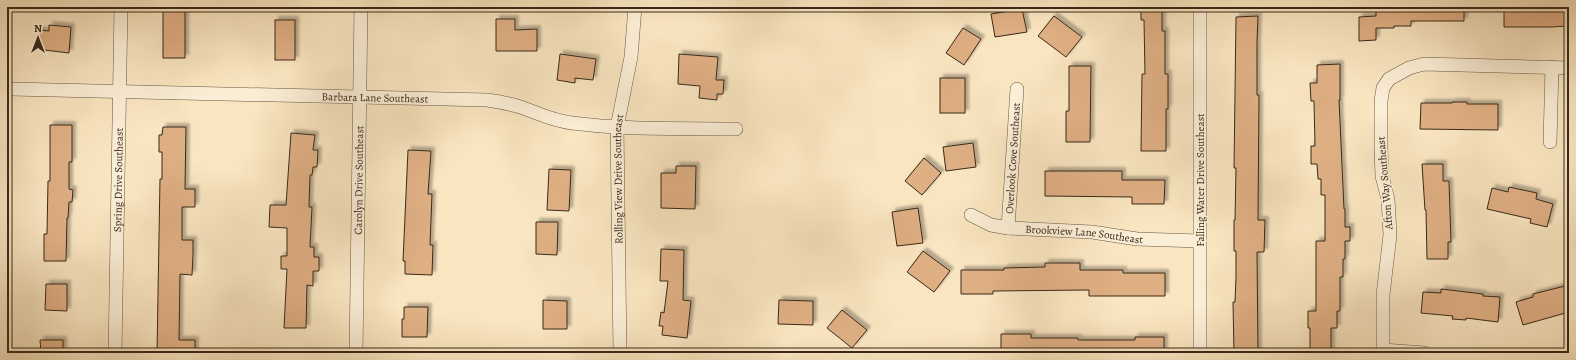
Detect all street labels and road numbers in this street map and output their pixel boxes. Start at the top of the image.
street label: Barbara Lane Southeast [321,89,429,106]
street label: Overlook Cove Southeast [1001,102,1024,214]
street label: Rolling View Drive Southeast [610,112,627,244]
street label: Falling Water Drive Southeast [1193,113,1208,247]
street label: Carolyn Drive Southeast [350,125,367,235]
street label: Spring Drive Southeast [110,127,126,232]
street label: Afton Way Southeast [1373,136,1397,231]
street label: Brookview Lane Southeast [1025,221,1144,247]

